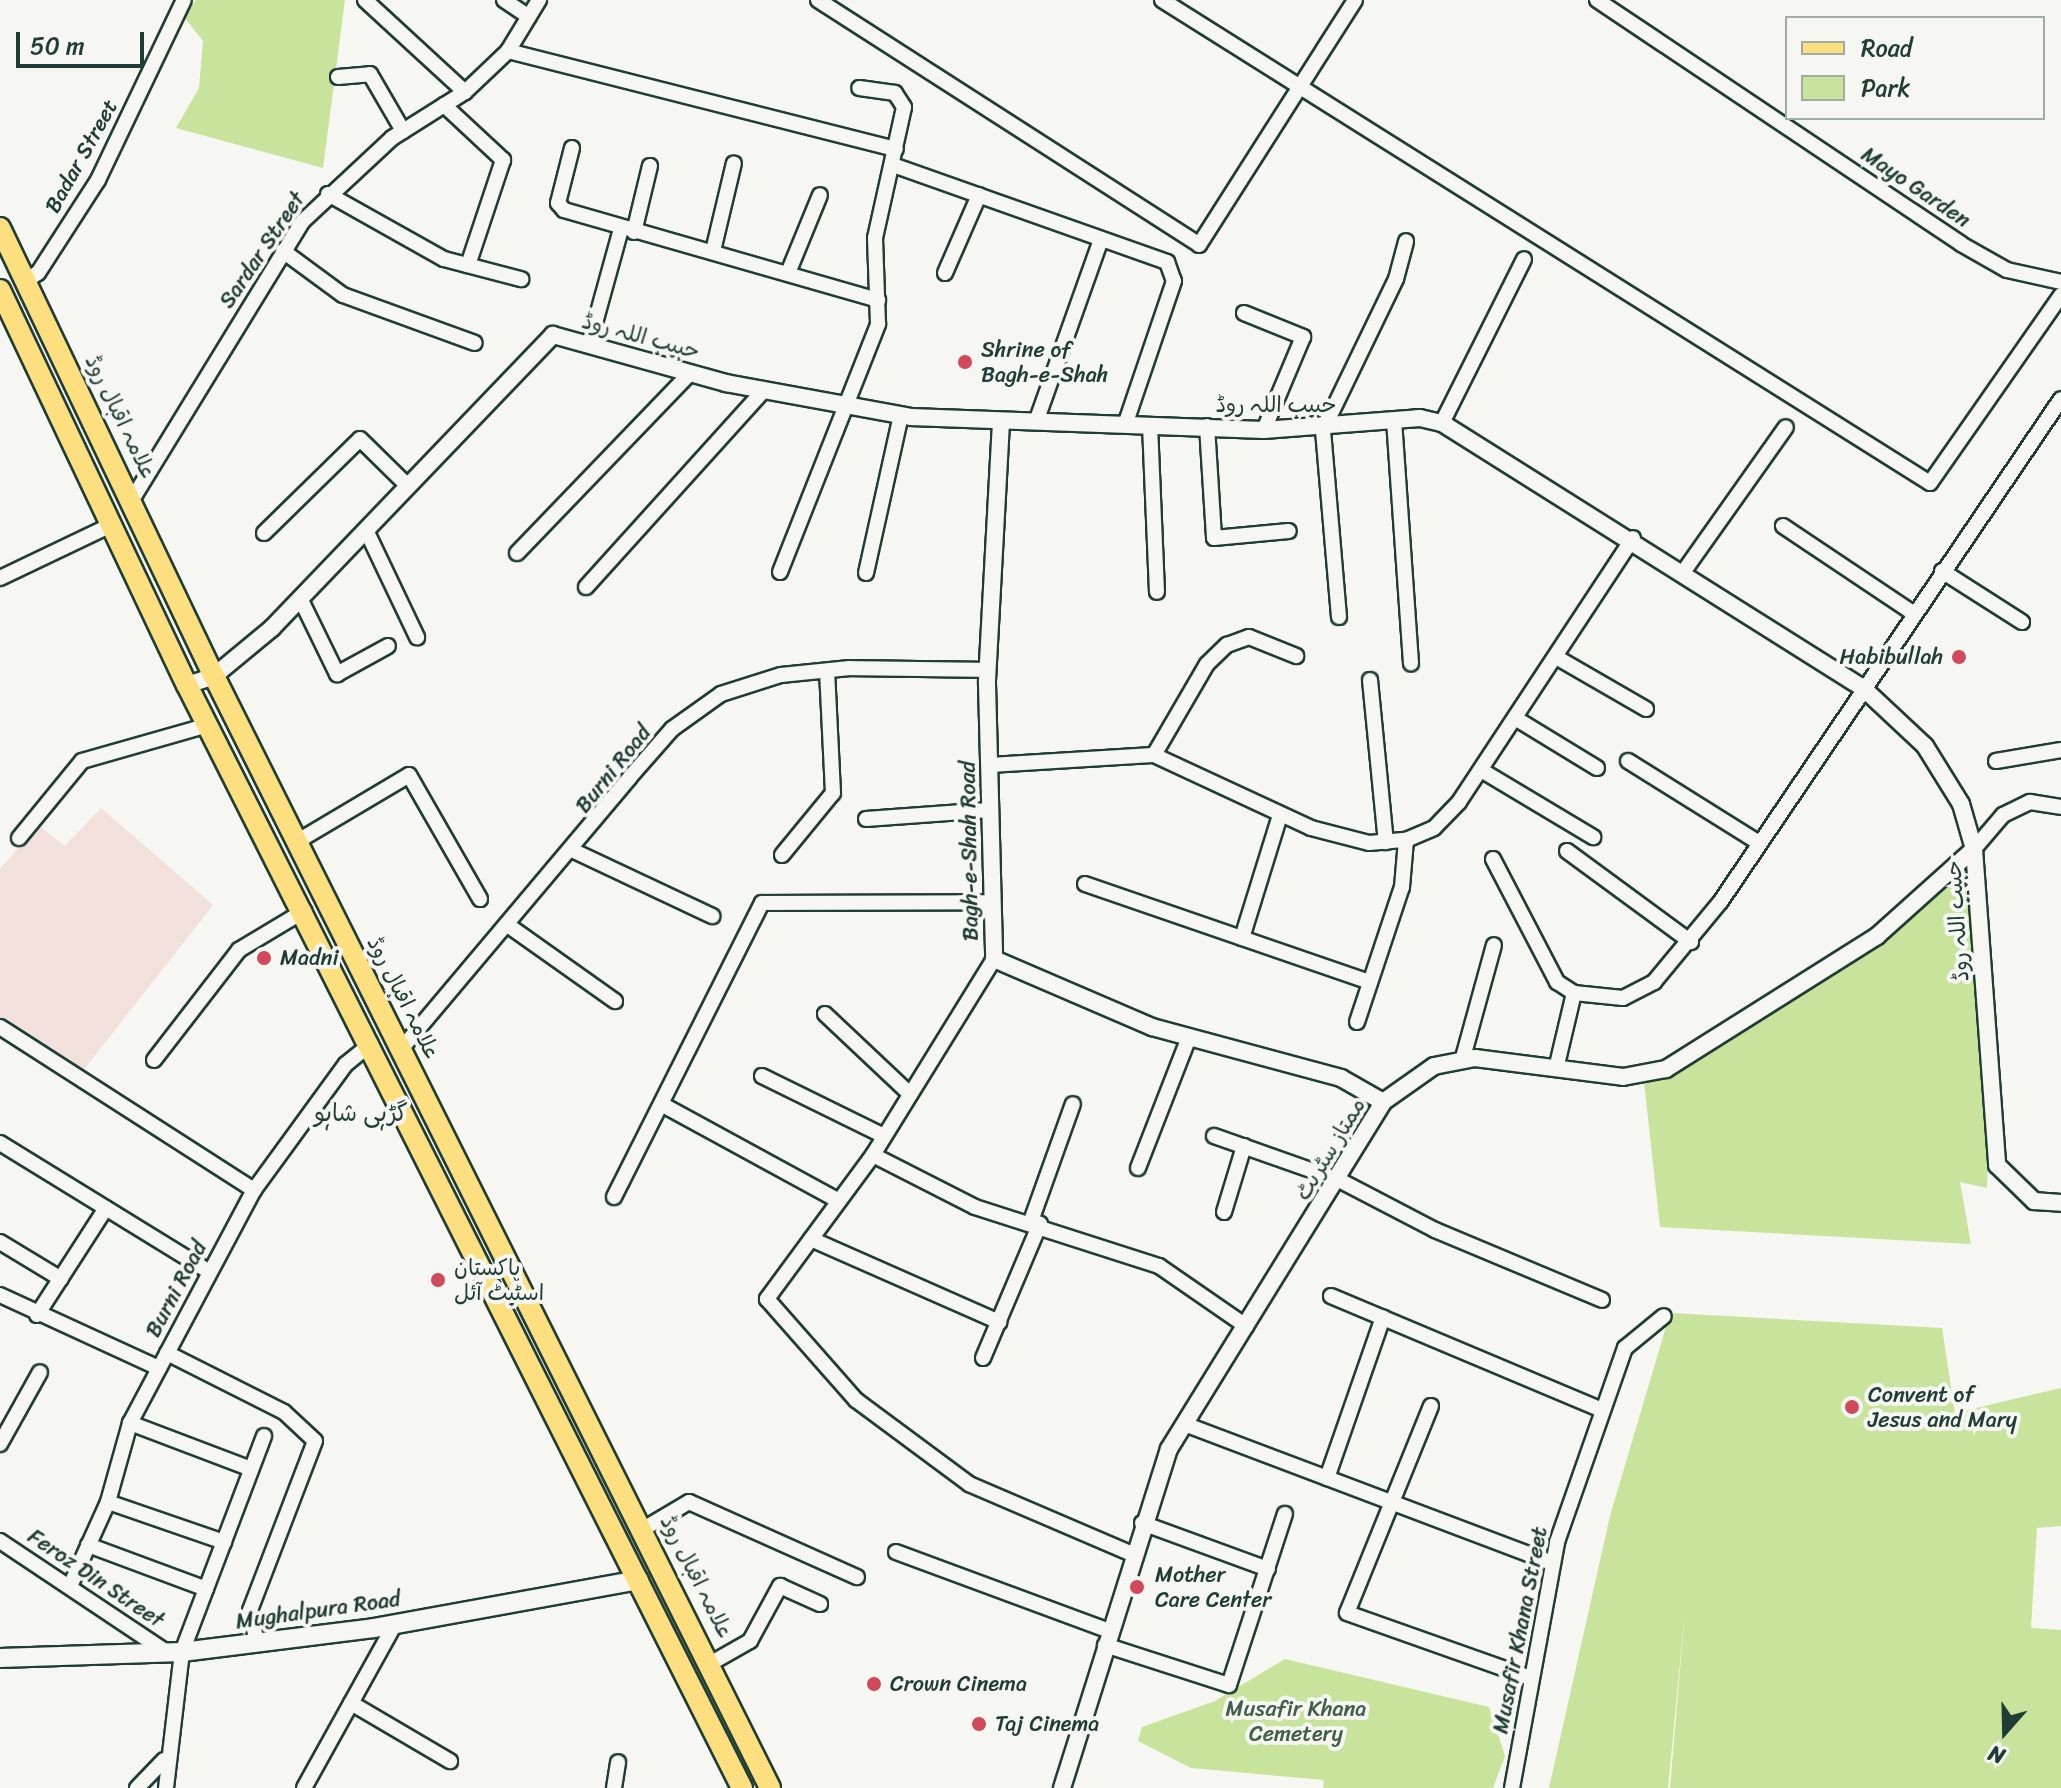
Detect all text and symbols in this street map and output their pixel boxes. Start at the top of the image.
scale bar [20,16,148,66]
legend [1785,16,2045,120]
text: 50 m [30,25,85,67]
text: Road [1861,27,1912,69]
text: Park [1861,67,1910,109]
street label: Badar Street [39,94,123,218]
street label: Mayo Garden [1856,141,1976,233]
street label: Sardar Street [213,187,311,313]
street label: حبیب اللہ روڈ [579,308,703,364]
place label: Shrine of Bagh-e-Shah [981,336,1108,388]
street label: علامہ اقبال روڈ [80,350,162,484]
marker: Shrine of Bagh-e-Shah [956,353,974,371]
street label: حبیب اللہ روڈ [1215,392,1337,418]
place label: Habibullah [1840,644,1943,670]
marker: Habibullah [1950,648,1968,666]
street label: Burni Road [570,720,656,818]
street label: Bagh-e-Shah Road [954,761,984,941]
street label: حبیب اللہ روڈ [1940,860,1974,982]
street label: علامہ اقبال روڈ [362,932,446,1064]
place label: Madni [280,945,339,971]
marker: Madni [255,949,273,967]
street label: ممتاز سٹریٹ [1289,1093,1371,1205]
district label: گڑہی شاہو [314,1100,408,1128]
street label: Burni Road [140,1236,212,1342]
place label: پاکستان اسٹیٹ آئل [454,1254,544,1306]
marker: پاکستان اسٹیٹ آئل [429,1271,447,1289]
place label: Convent of Jesus and Mary [1868,1381,2017,1432]
marker: Convent of Jesus and Mary [1843,1398,1861,1416]
street label: علامہ اقبال روڈ [655,1511,739,1643]
street label: Feroz Din Street [22,1522,170,1634]
street label: Musafir Khana Street [1487,1524,1553,1736]
place label: Mother Care Center [1155,1561,1273,1612]
marker: Mother Care Center [1126,1576,1148,1598]
street label: Mughalpura Road [234,1585,402,1635]
place label: Crown Cinema [890,1671,1028,1697]
marker: Crown Cinema [865,1675,883,1693]
north arrow [1965,1692,2045,1772]
park label: Musafir Khana Cemetery [1226,1695,1366,1746]
place label: Taj Cinema [995,1711,1100,1737]
marker: Taj Cinema [970,1715,988,1733]
text: N [1983,1734,2010,1776]

